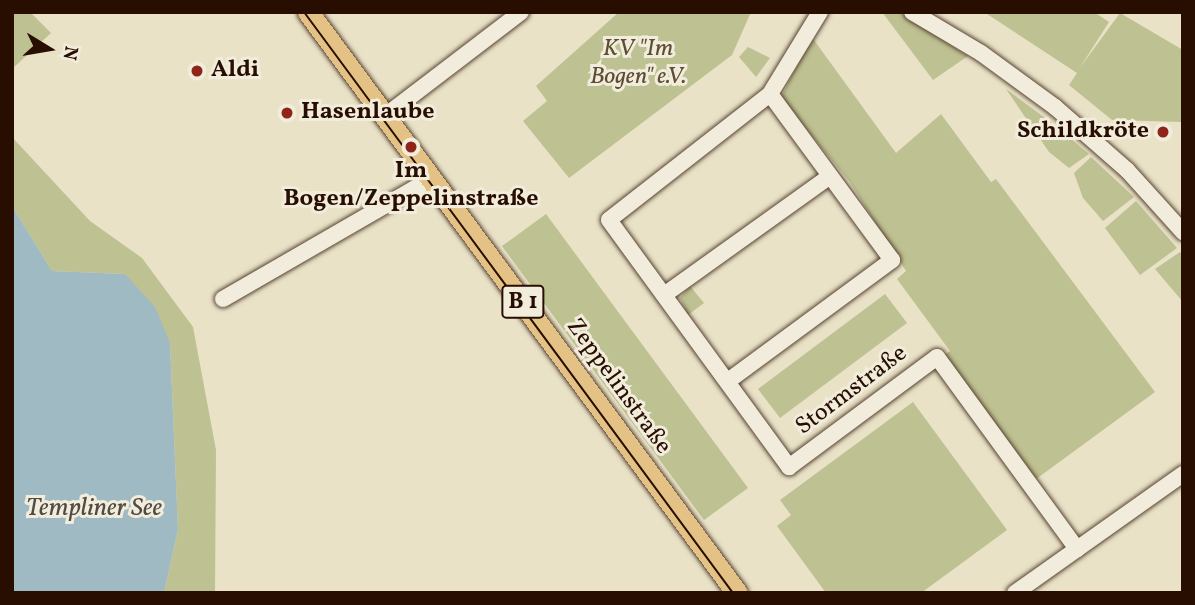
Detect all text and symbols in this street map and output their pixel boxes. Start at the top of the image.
north arrow [14,14,84,84]
park label: KV "Im Bogen" e.V. [590,36,686,92]
text: N [56,44,84,62]
place label: Aldi [211,57,259,85]
marker: Aldi [189,63,205,79]
place label: Hasenlaube [301,99,434,127]
marker: Hasenlaube [279,105,295,121]
place label: Schildkröte [1017,118,1149,146]
marker: Schildkröte [1155,124,1171,140]
marker: Im Bogen/Zeppelinstraße [403,139,419,155]
place label: Im Bogen/Zeppelinstraße [284,158,538,214]
road number: B 1 [500,282,546,322]
street label: Zeppelinstraße [559,314,677,460]
street label: Stormstraße [791,340,913,442]
water label: Templiner See [26,493,162,525]

